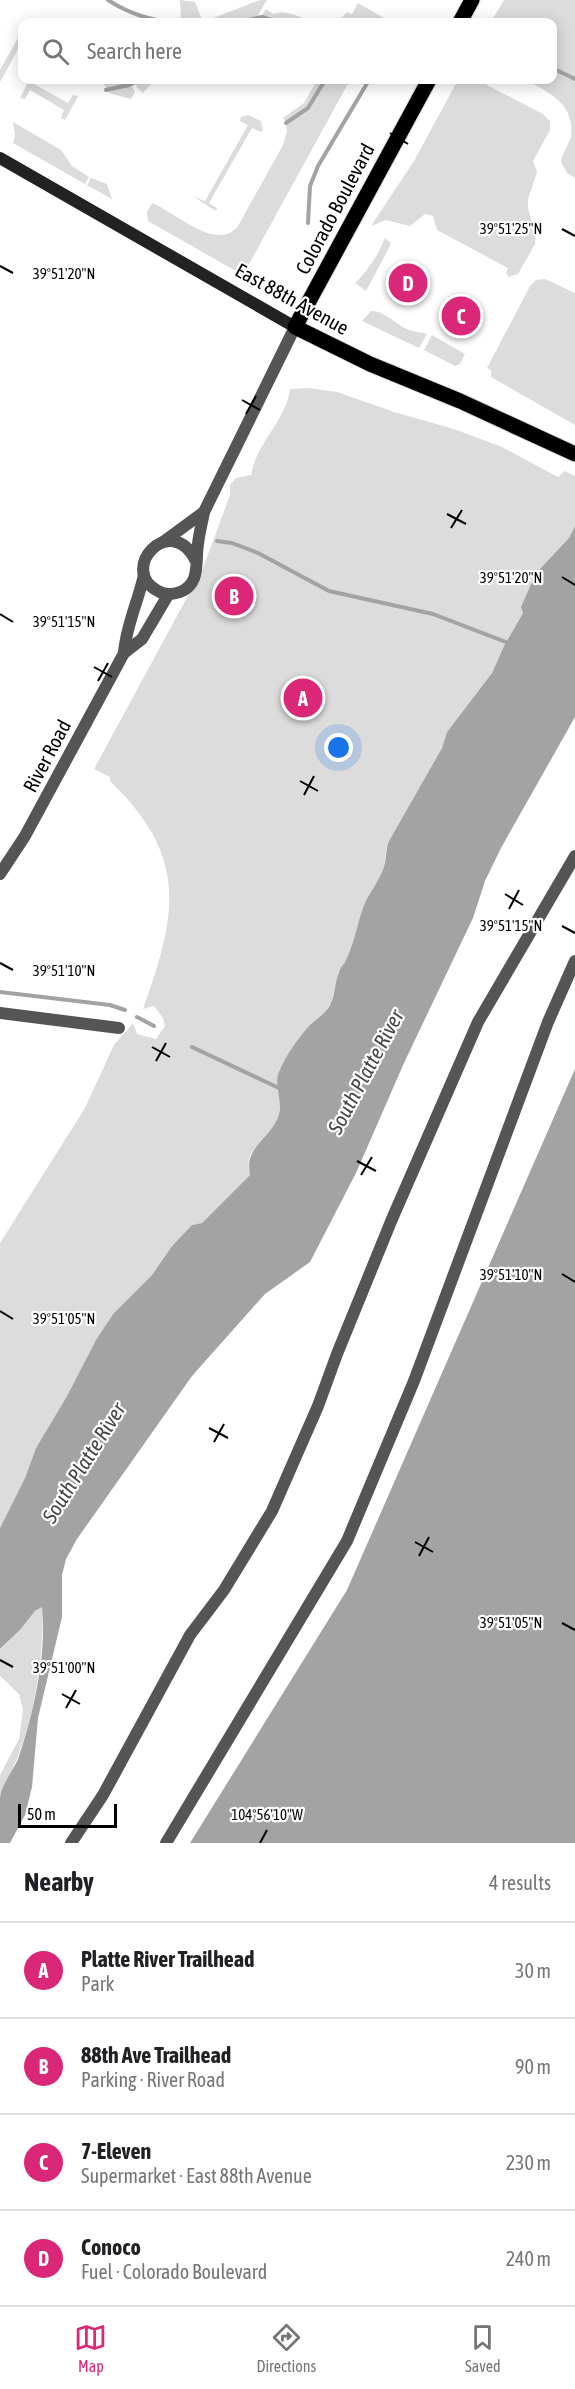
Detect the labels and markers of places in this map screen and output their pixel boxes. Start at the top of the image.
pin: D [388,260,428,306]
pin: C [442,294,480,338]
pin: B [214,574,254,618]
pin: A [284,676,322,720]

